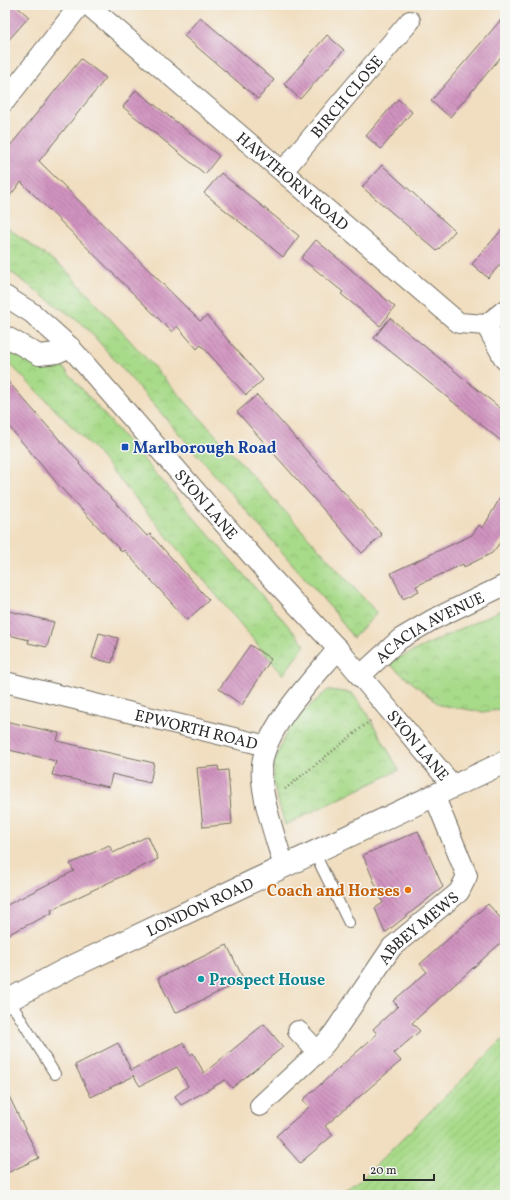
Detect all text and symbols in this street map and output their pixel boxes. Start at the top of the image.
street label: BIRCH CLOSE [307,52,389,143]
street label: HAWTHORN ROAD [231,128,353,237]
place label: Marlborough Road [133,438,277,460]
marker: Marlborough Road [120,442,130,452]
street label: SYON LANE [169,465,242,545]
street label: ACACIA AVENUE [371,587,489,669]
street label: EPWORTH ROAD [132,705,260,756]
street label: SYON LANE [381,706,453,786]
street label: LONDON ROAD [143,873,258,943]
place label: Coach and Horses [267,881,400,903]
marker: Coach and Horses [403,885,413,895]
street label: ABBEY MEWS [374,887,465,970]
place label: Prospect House [209,970,325,992]
marker: Prospect House [196,974,206,984]
scale bar [364,1156,434,1182]
text: 20 m [370,1163,397,1179]

